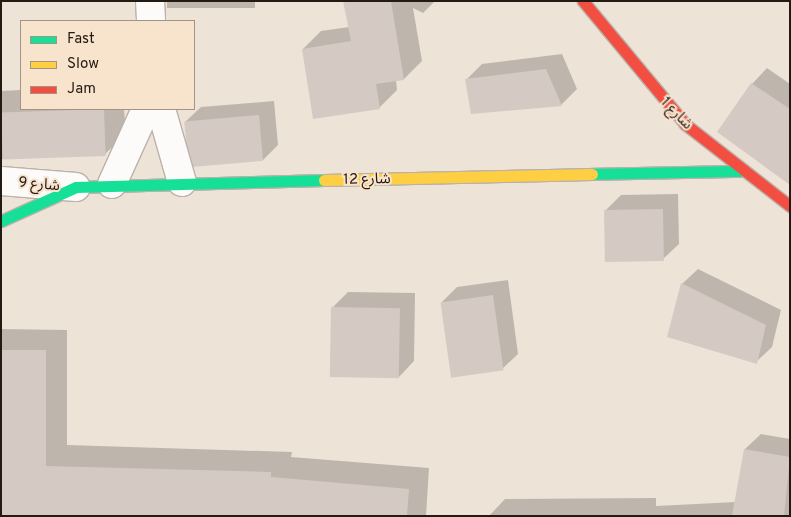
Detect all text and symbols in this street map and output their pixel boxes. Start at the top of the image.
legend [20,20,195,110]
text: Fast [67,30,95,49]
text: Slow [67,55,99,74]
text: Jam [67,80,96,99]
street label: شارع 1 [656,94,696,134]
street label: شارع 12 [343,171,391,189]
street label: شارع 9 [17,174,61,196]

